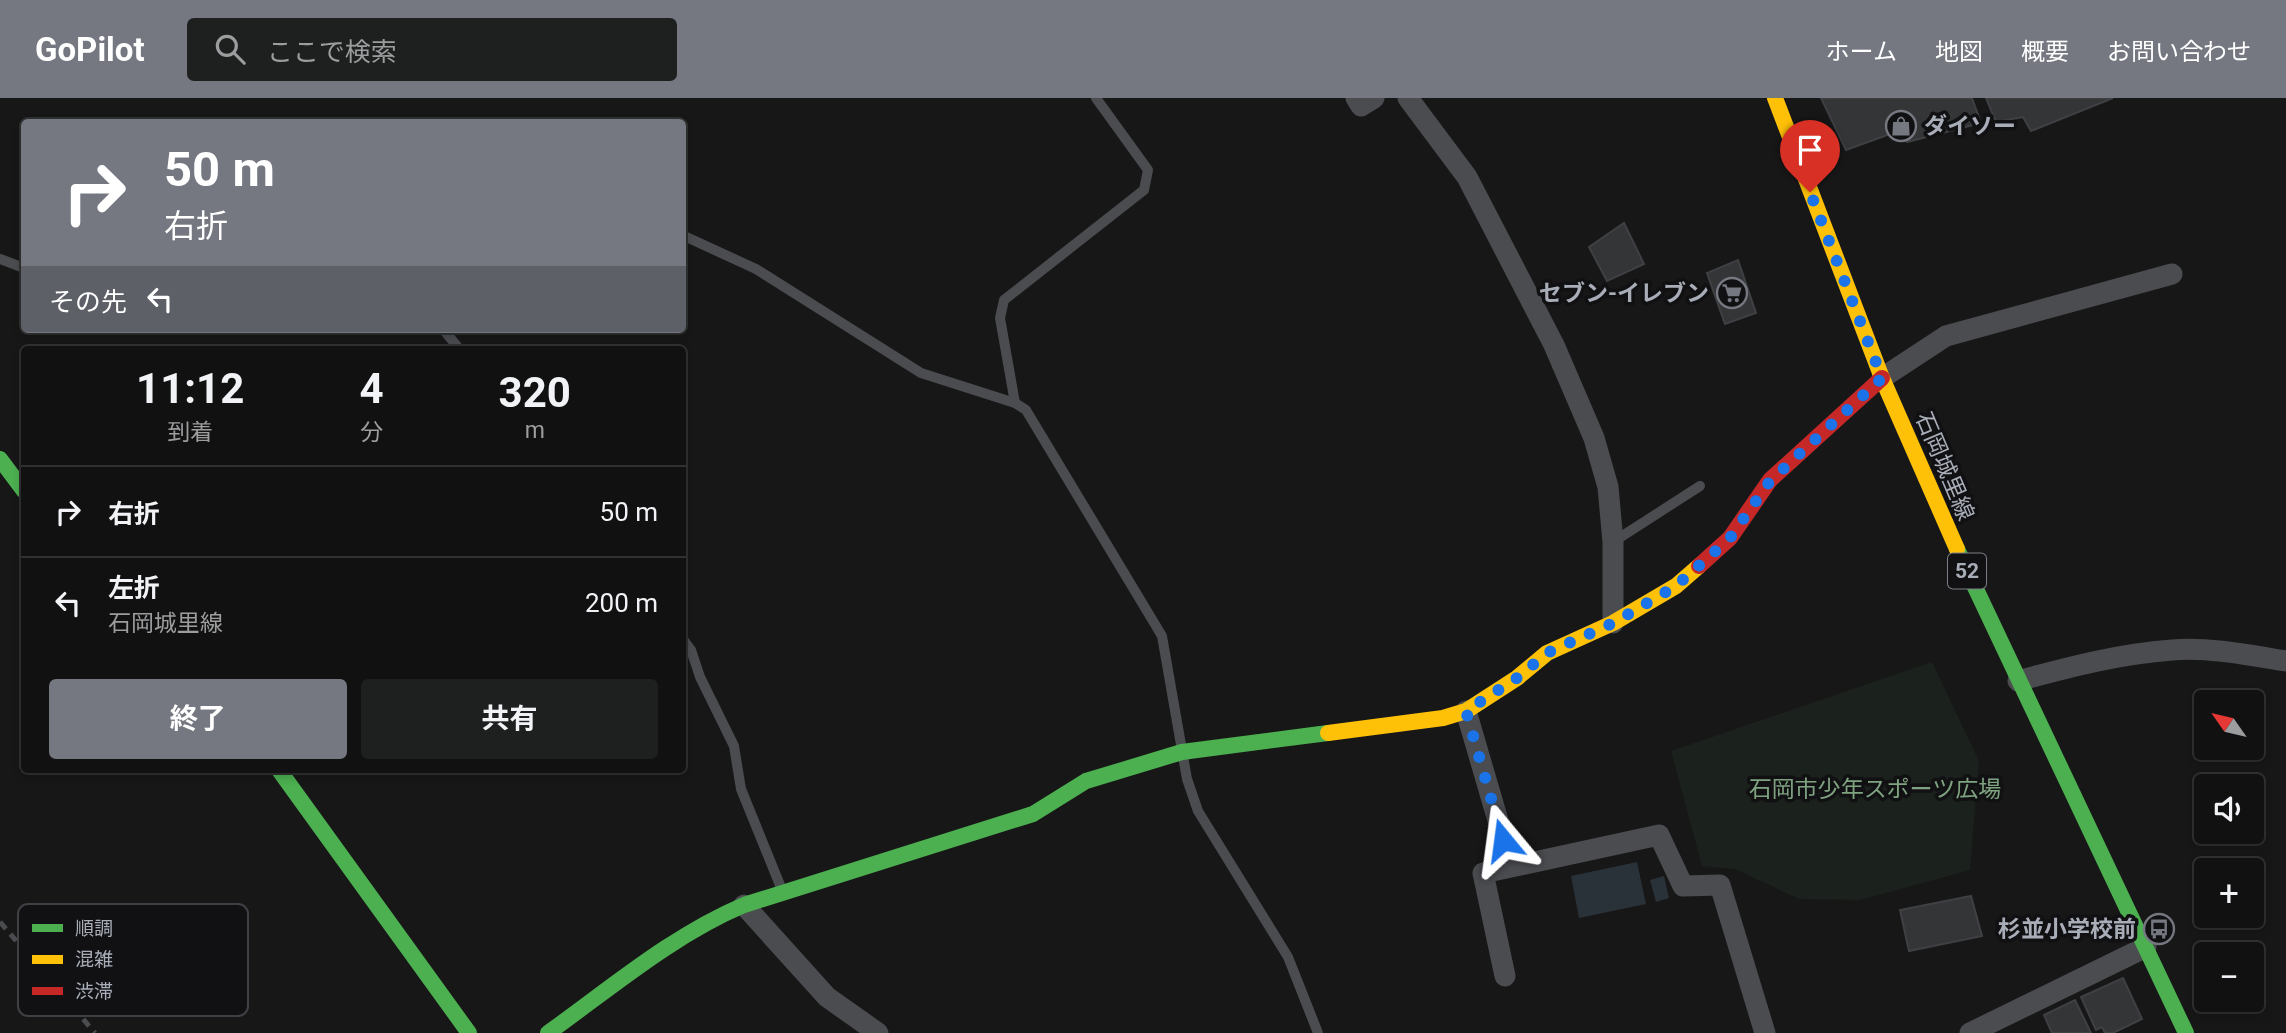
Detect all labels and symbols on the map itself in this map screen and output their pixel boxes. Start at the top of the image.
shop icon: ダイソー [1884,109,1918,143]
place label: ダイソー [1924,113,2016,140]
pin [1780,120,1840,192]
supermarket icon: セブン-イレブン [1715,276,1749,310]
place label: セブン-イレブン [1539,280,1709,307]
street label: 石岡城里線 [1910,408,1979,524]
road number: 52 [1948,554,1986,588]
north arrow [2194,690,2264,760]
park label: 石岡市少年スポーツ広場 [1749,776,2001,803]
position arrow [1466,803,1540,877]
legend [18,904,248,1016]
bus stop icon: 杉並小学校前 [2142,912,2176,946]
place label: 杉並小学校前 [1998,916,2136,943]
text: 順調 [75,917,113,940]
text: 混雑 [75,948,113,971]
text: 渋滞 [75,980,113,1003]

